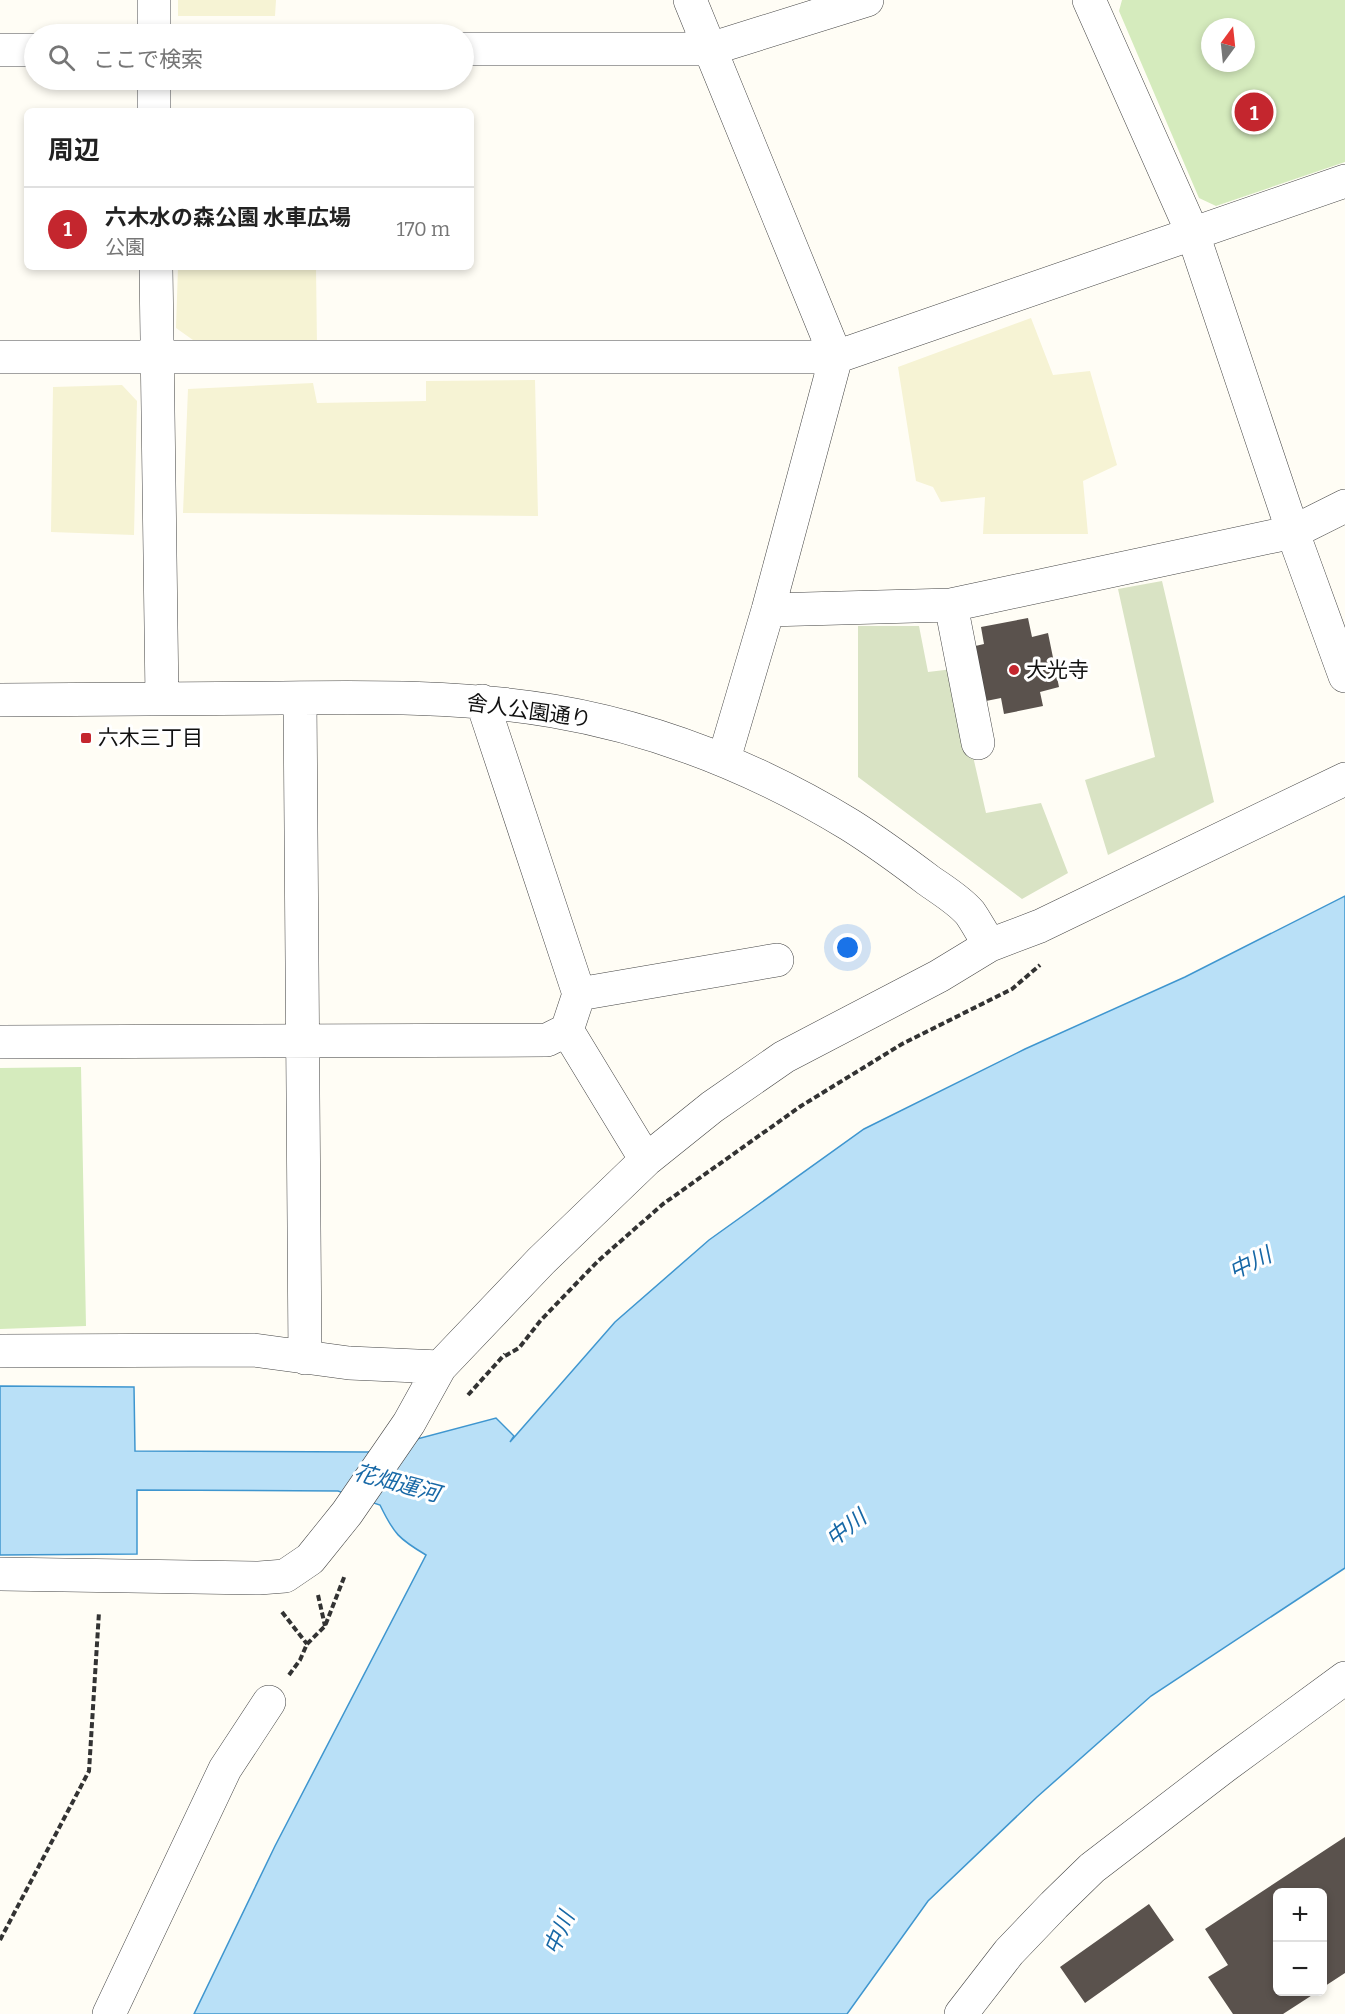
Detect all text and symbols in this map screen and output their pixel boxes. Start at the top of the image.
north arrow [1201,18,1255,72]
search box [24,24,474,90]
icon: search [45,41,78,74]
text: ここで検索 [93,46,203,73]
pin: 1 [1234,90,1274,134]
text: 周辺 [48,135,100,166]
text: 六木水の森公園 水車広場 [105,204,351,231]
text: 1 [63,217,72,241]
text: 170 m [397,217,450,241]
text: 公園 [105,235,145,259]
place label: 大光寺 [1026,657,1089,683]
marker: 大光寺 [1007,663,1021,677]
street label: 舎人公園通り [465,689,593,733]
place label: 六木三丁目 [98,725,203,751]
marker: 六木三丁目 [79,731,93,745]
your location [833,933,862,962]
water label: 中川 [1224,1240,1277,1285]
water label: 花畑運河 [351,1459,447,1508]
water label: 中川 [820,1503,873,1552]
map controls [1273,1888,1327,1996]
button: + [1273,1888,1327,1942]
water label: 中川 [538,1906,581,1959]
button: − [1273,1942,1327,1996]

